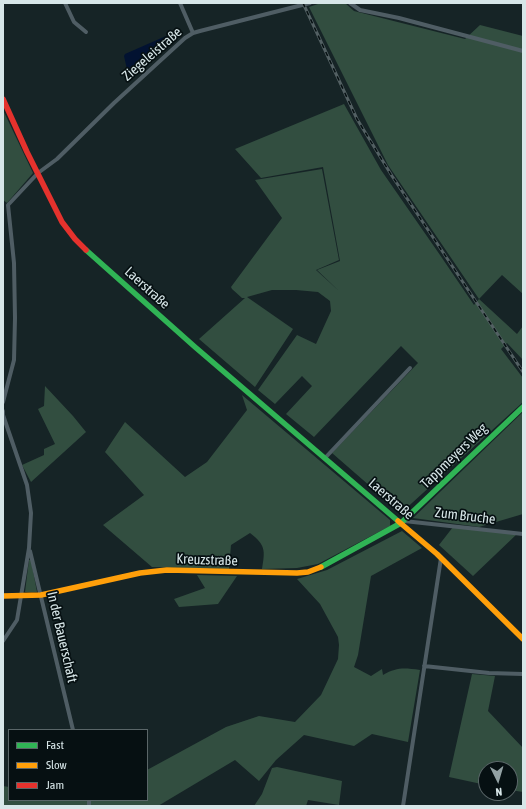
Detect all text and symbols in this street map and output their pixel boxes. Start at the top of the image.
street label: Ziegeleistraße [119,24,185,84]
street label: Laerstraße [121,263,173,313]
street label: Tappmeyers Weg [417,420,491,492]
street label: Laerstraße [365,475,417,523]
street label: Zum Bruche [434,504,496,528]
street label: Kreuzstraße [176,551,238,569]
street label: In der Bauerschaft [43,590,81,684]
legend [8,729,148,801]
text: Fast [46,738,64,752]
text: Slow [46,758,67,772]
north arrow [478,761,518,801]
text: Jam [46,778,64,792]
text: N [495,786,503,798]

